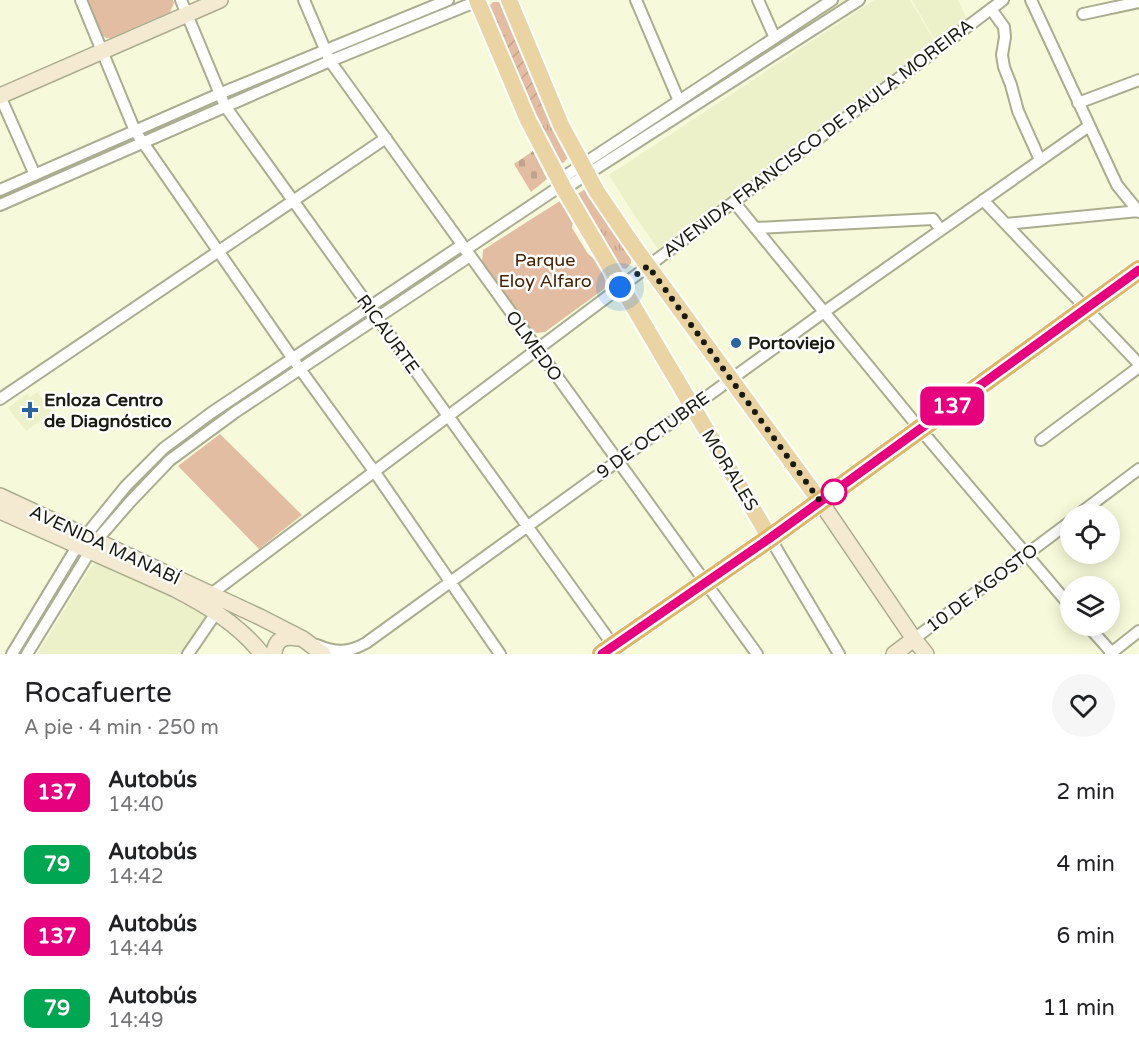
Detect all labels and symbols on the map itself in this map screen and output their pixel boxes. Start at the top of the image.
street label: AVENIDA FRANCISCO DE PAULA MOREIRA [658,14,978,262]
park label: Parque Eloy Alfaro [498,249,592,292]
your location [605,272,635,302]
street label: RICAURTE [352,290,424,378]
street label: OLMEDO [501,306,567,386]
place label: Portoviejo [748,332,835,354]
marker: Portoviejo [729,336,743,350]
line badge: 137 [918,386,986,426]
street label: 9 DE OCTUBRE [592,387,714,483]
place label: Enloza Centro de Diagnóstico [44,389,172,432]
marker: Enloza Centro de Diagnóstico [21,401,39,419]
street label: MORALES [697,425,763,515]
unlabelled marker [821,479,847,505]
street label: AVENIDA MANABÍ [26,500,184,590]
street label: 10 DE AGOSTO [922,539,1042,637]

